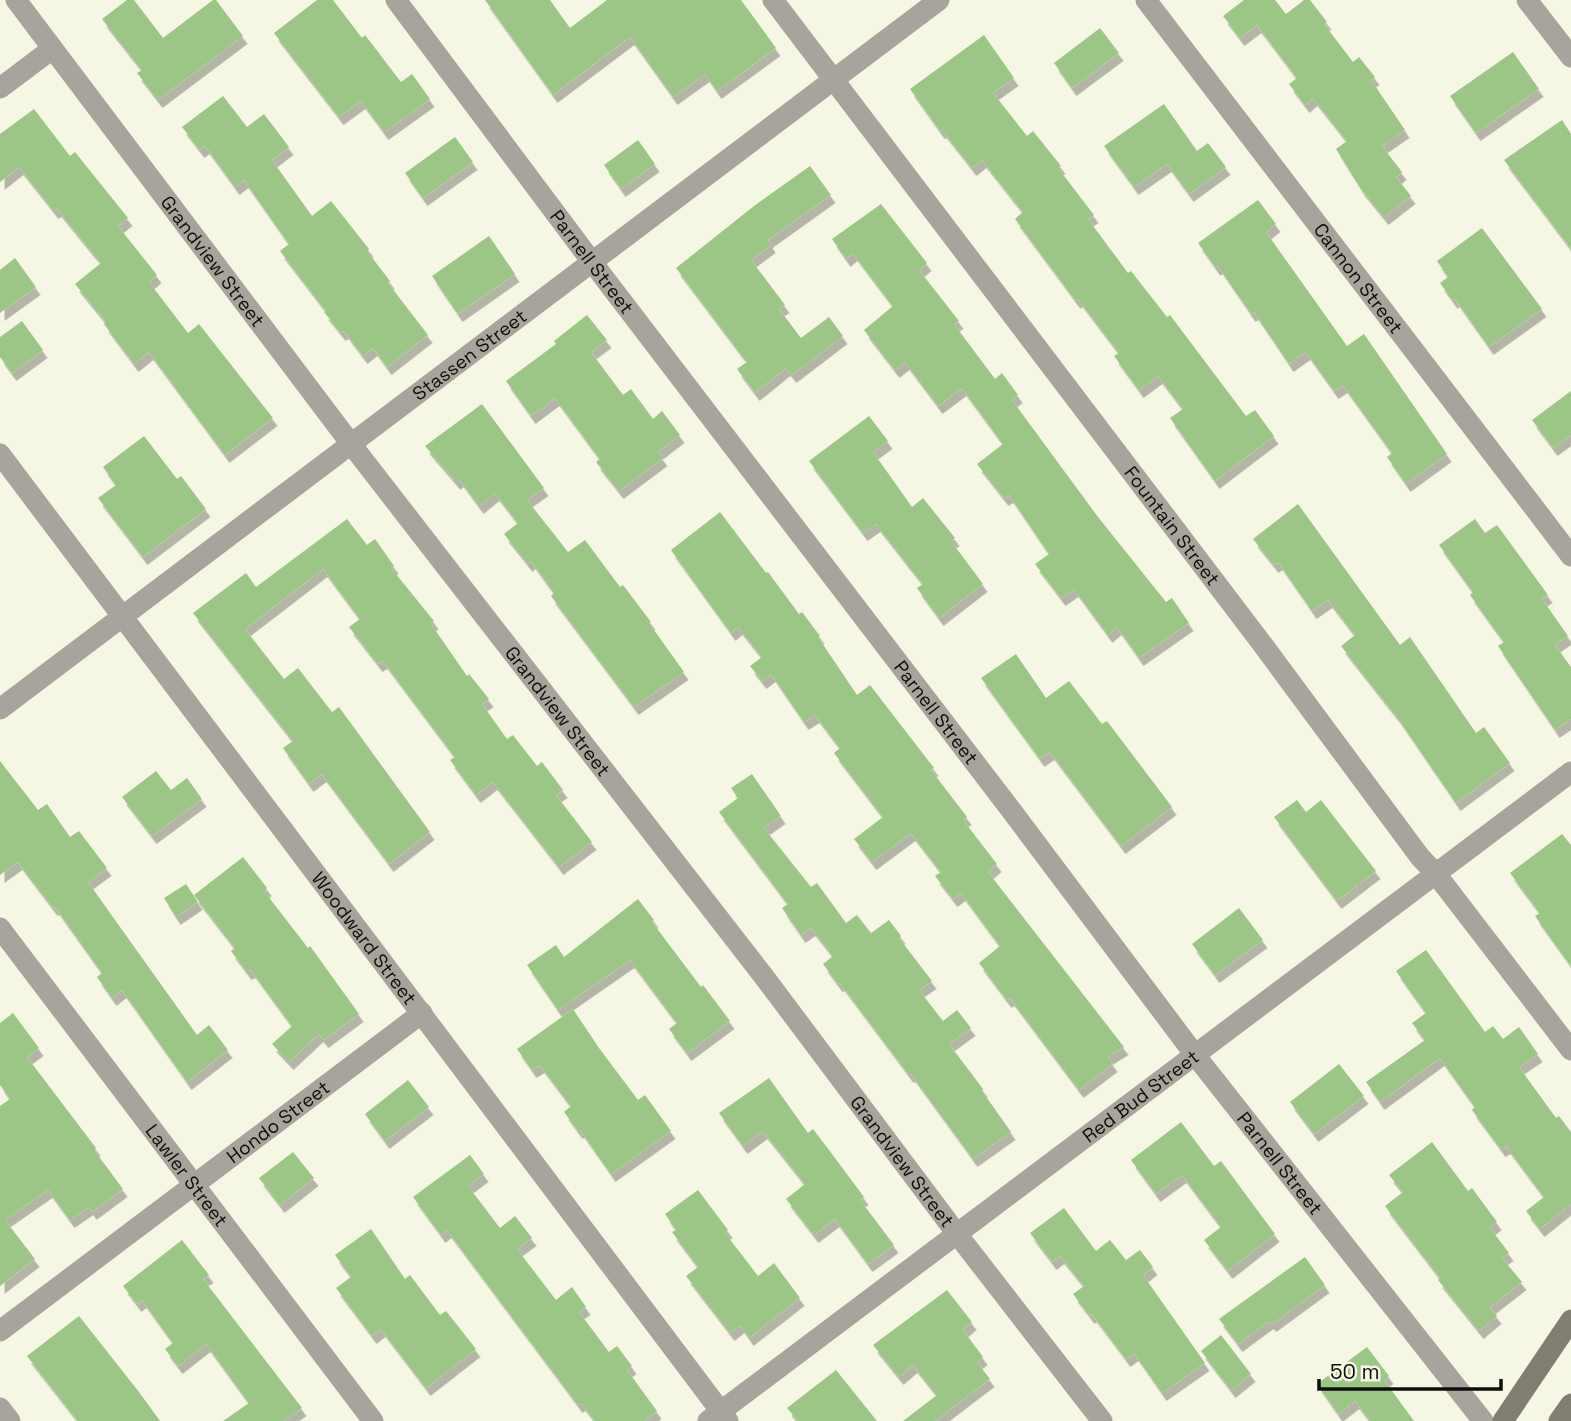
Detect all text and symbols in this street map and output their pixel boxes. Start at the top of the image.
street label: Grandview Street [155,191,270,332]
street label: Parnell Street [544,205,639,319]
street label: Cannon Street [1308,218,1408,339]
street label: Stassen Street [407,304,532,406]
street label: Fountain Street [1118,461,1225,591]
street label: Grandview Street [499,641,616,782]
street label: Parnell Street [888,656,984,770]
street label: Woodward Street [306,867,422,1010]
street label: Red Bud Street [1077,1044,1204,1148]
street label: Hondo Street [222,1075,335,1169]
street label: Grandview Street [845,1091,960,1232]
street label: Parnell Street [1231,1107,1328,1220]
street label: Lawler Street [140,1119,234,1232]
scale bar [1319,1348,1501,1392]
text: 50 m [1330,1358,1380,1385]

